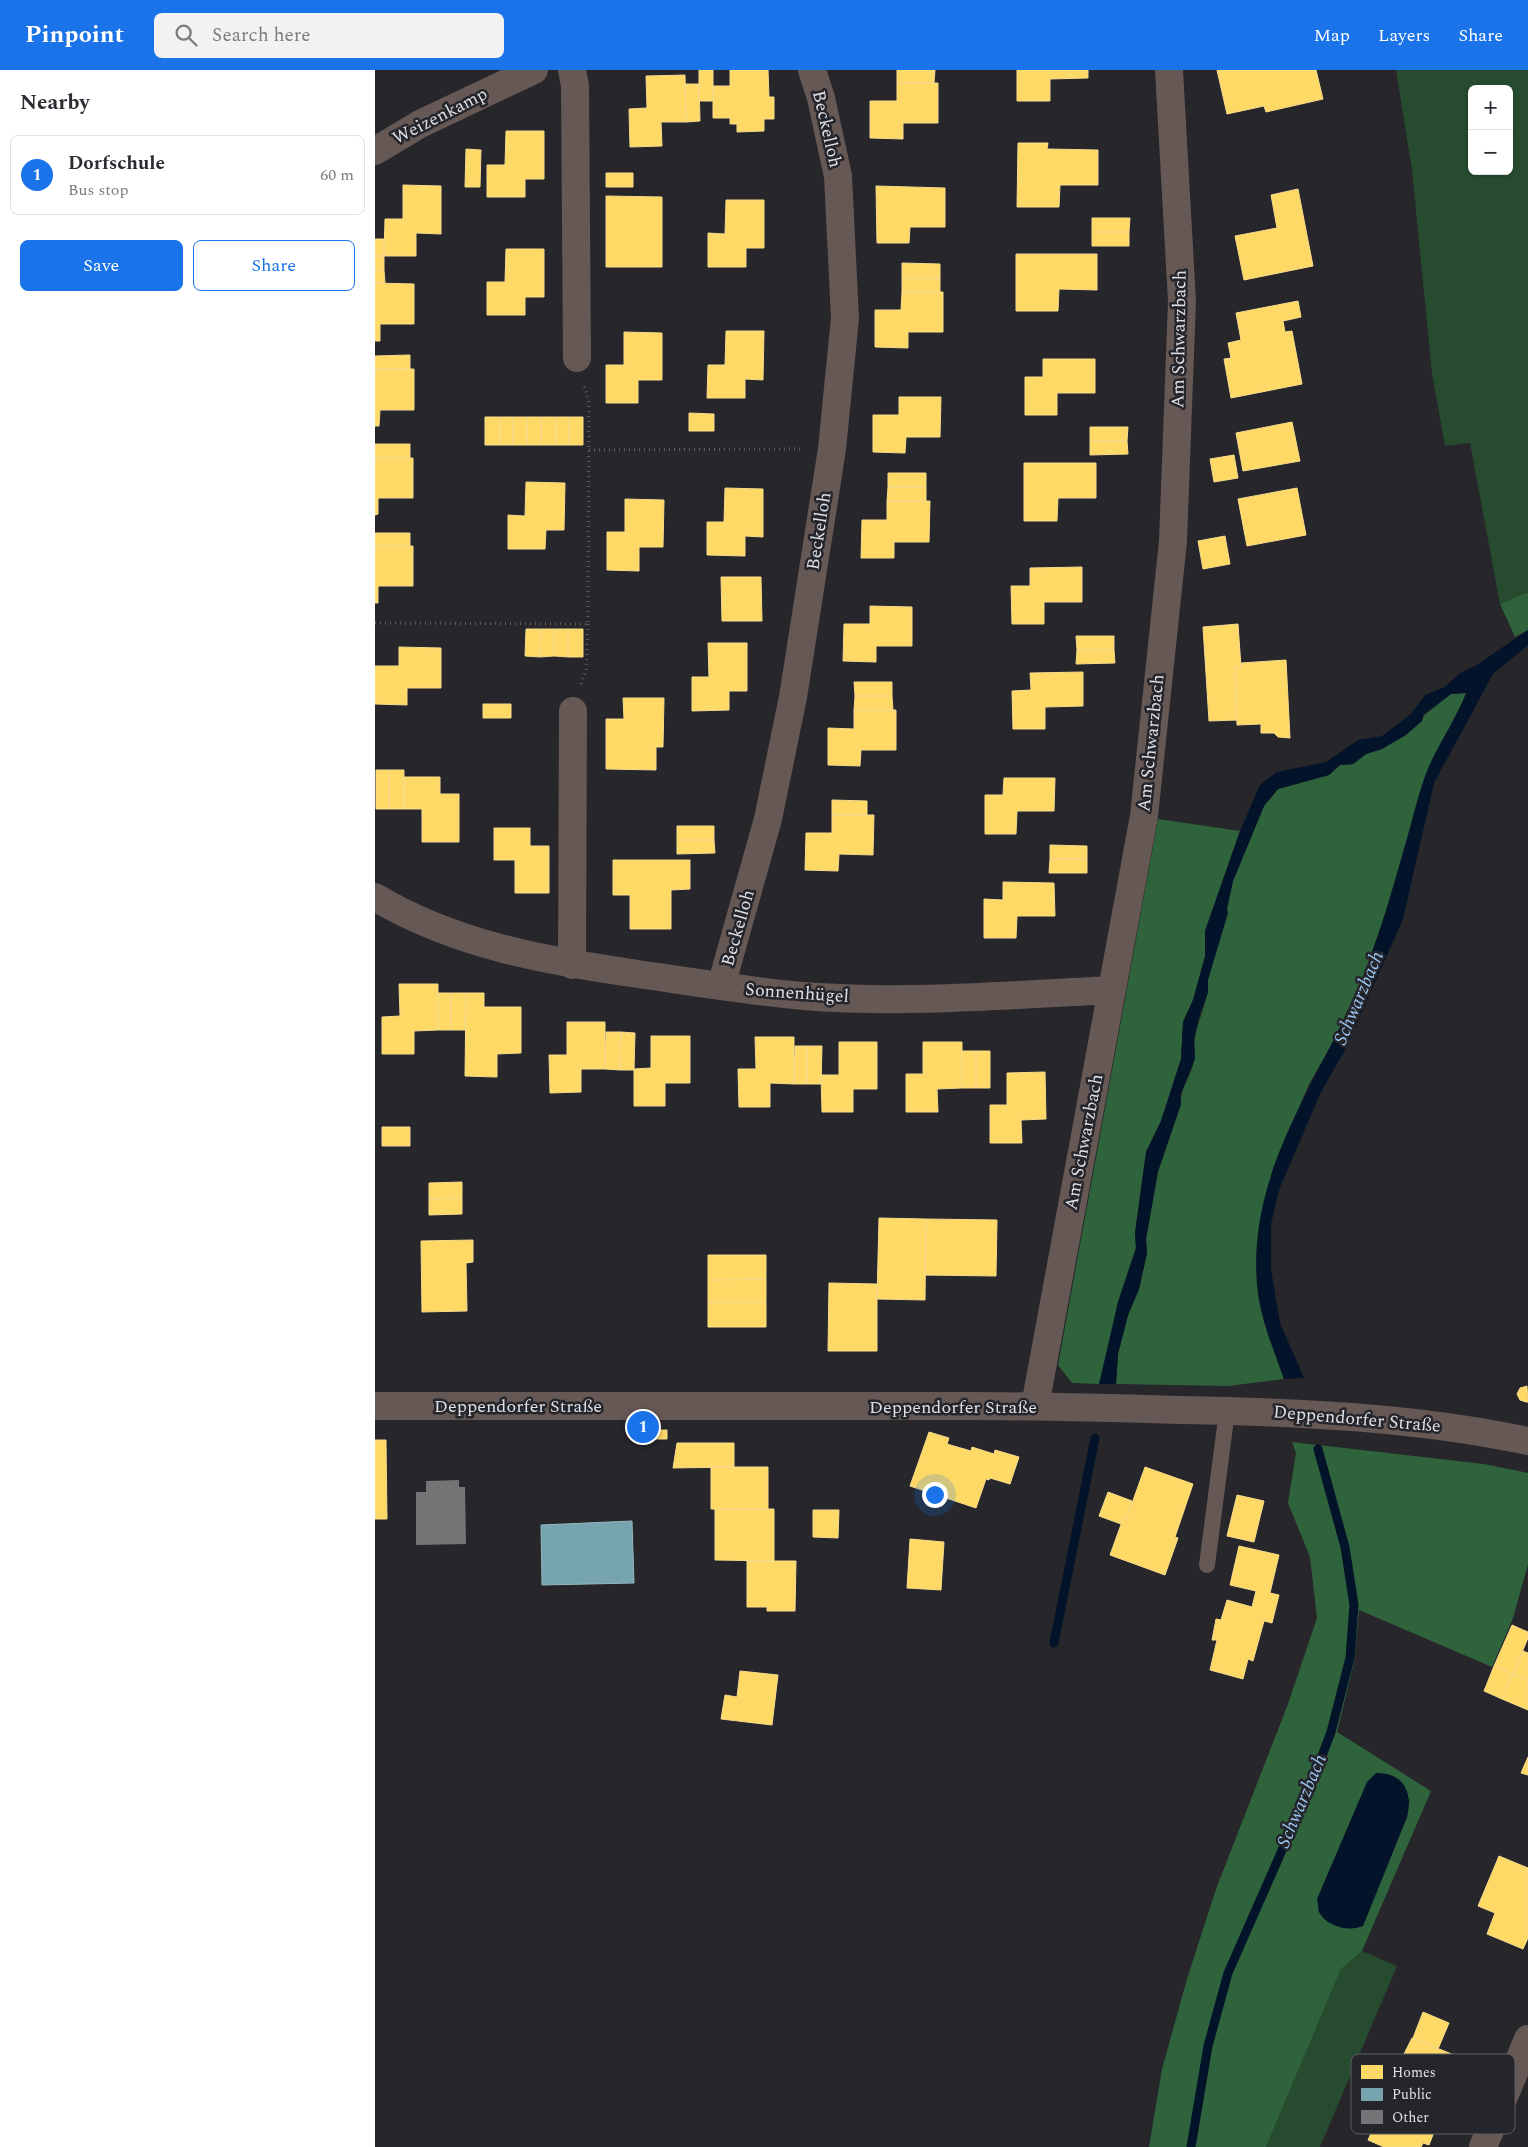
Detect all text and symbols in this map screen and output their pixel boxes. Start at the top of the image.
search box [154,13,504,58]
text: Pinpoint [25,17,124,53]
icon: search [172,21,200,49]
text: Search here [212,21,310,50]
text: Map [1314,22,1350,49]
text: Layers [1378,22,1430,49]
text: Share [1458,22,1503,49]
street label: Weizenkamp [388,80,492,152]
map controls [1468,85,1513,175]
button: + [1468,85,1513,130]
text: Nearby [20,87,90,119]
street label: Beckelloh [805,88,849,170]
button: − [1468,130,1513,175]
text: Dorfschule [68,149,165,178]
text: 1 [33,163,41,187]
text: 60 m [320,163,354,187]
text: Bus stop [68,178,129,202]
button: Save [20,240,183,291]
button: Share [193,240,355,291]
street label: Am Schwarzbach [1164,270,1194,408]
street label: Beckelloh [800,490,838,572]
street label: Am Schwarzbach [1130,673,1172,813]
street label: Beckelloh [714,887,762,969]
water label: Schwarzbach [1326,946,1392,1049]
street label: Sonnenhügel [744,976,850,1010]
street label: Am Schwarzbach [1058,1072,1110,1212]
street label: Deppendorfer Straße [434,1393,602,1420]
street label: Deppendorfer Straße [869,1394,1037,1421]
street label: Deppendorfer Straße [1272,1398,1442,1440]
pin: 1 [627,1408,659,1446]
your location [922,1482,948,1508]
water label: Schwarzbach [1269,1749,1335,1852]
legend [1351,2054,1515,2134]
text: Homes [1392,2062,1436,2083]
text: Public [1392,2084,1432,2105]
text: Other [1392,2107,1429,2128]

